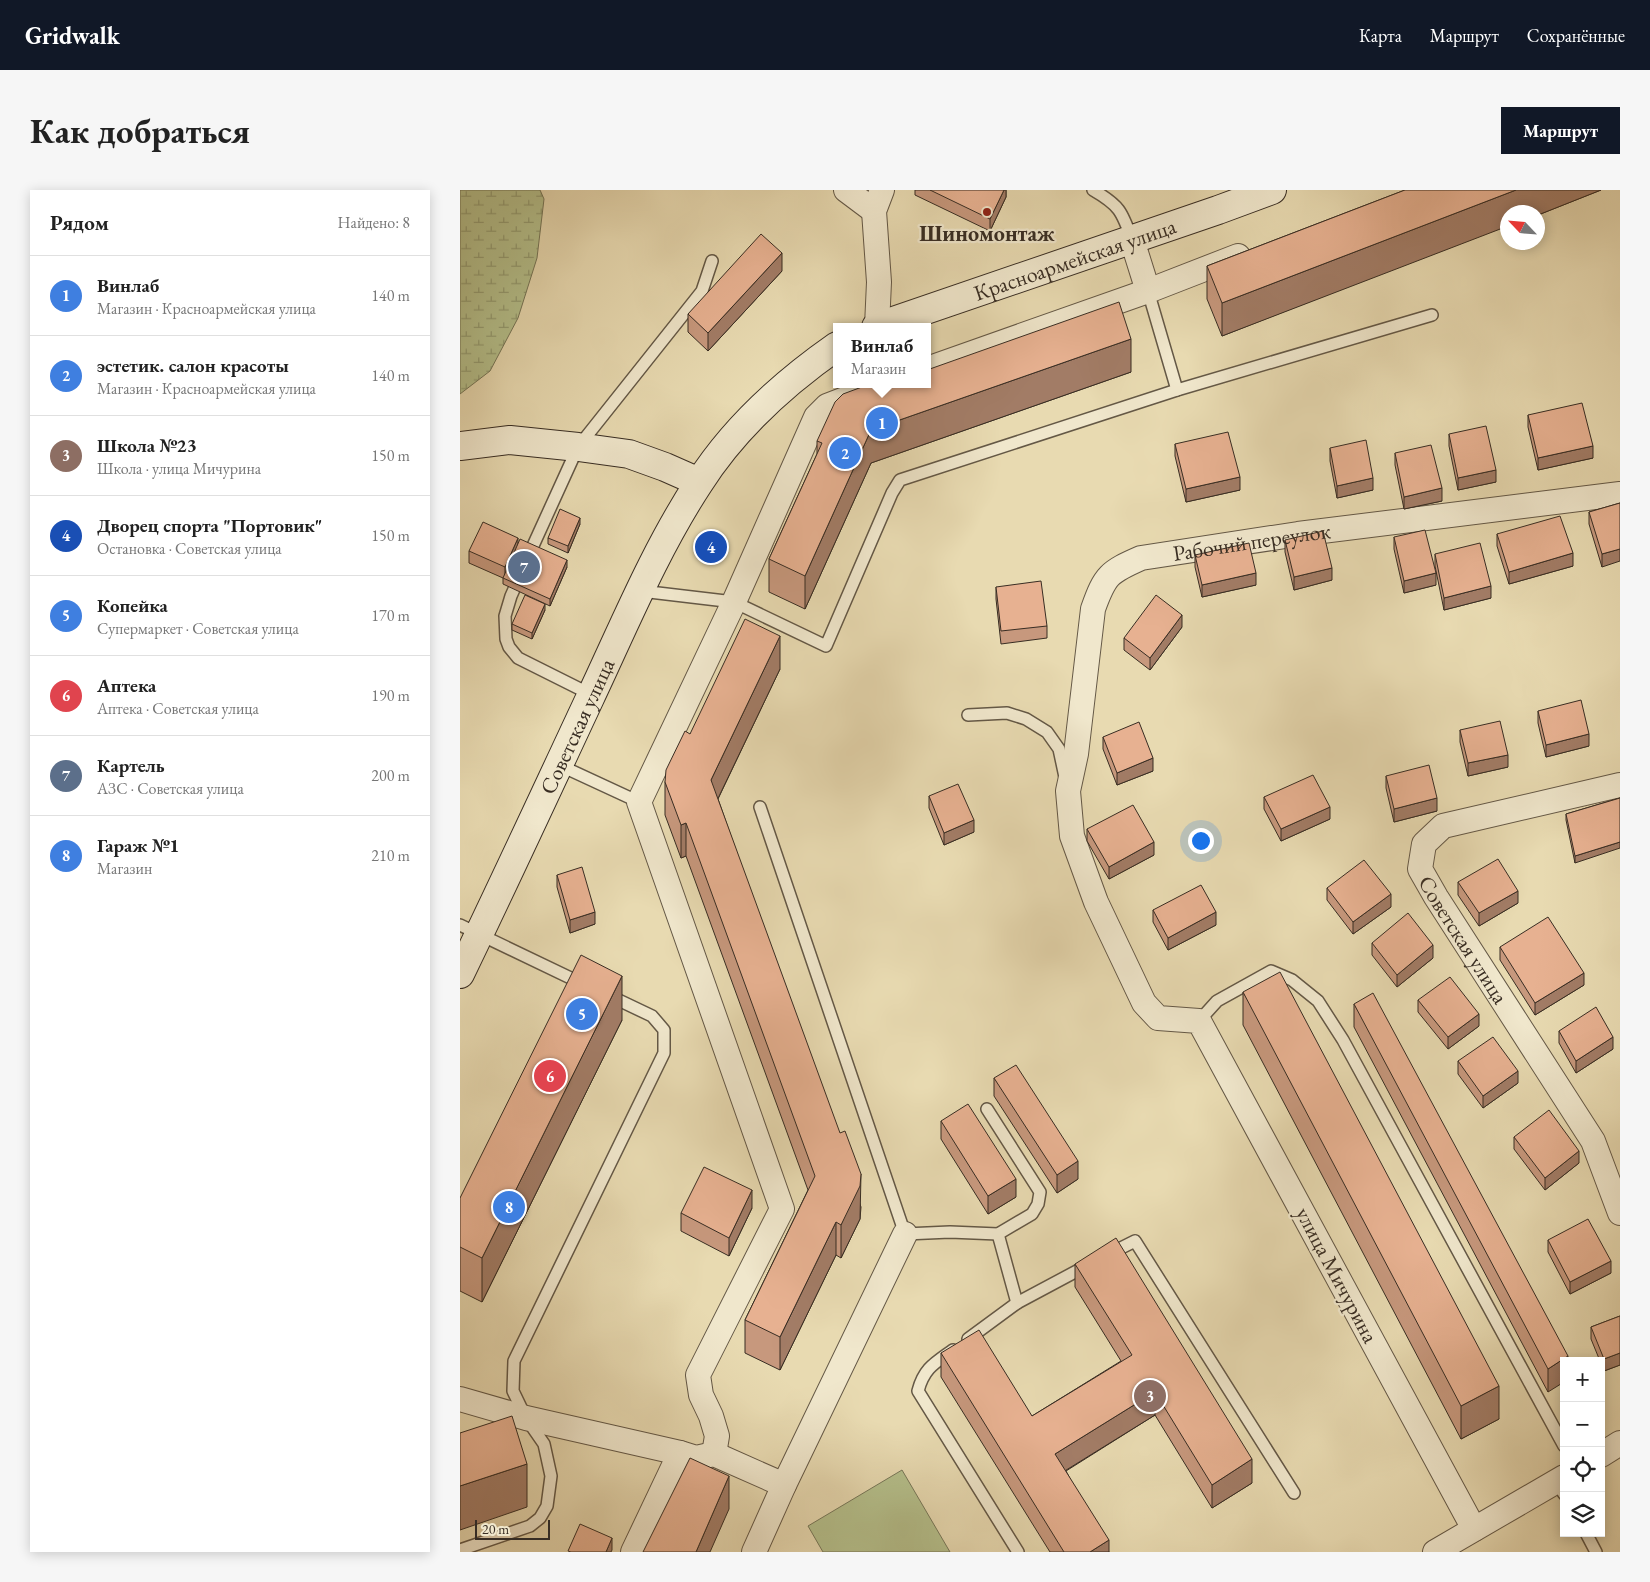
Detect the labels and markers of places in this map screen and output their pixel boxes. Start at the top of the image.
marker: Шиномонтаж [981,206,993,218]
place label: Шиномонтаж [919,219,1055,248]
pin: 1 [866,404,898,442]
pin: 2 [829,434,861,472]
pin: 4 [695,528,727,566]
pin: 7 [508,548,540,586]
pin: 5 [566,995,598,1033]
pin: 6 [534,1057,566,1095]
pin: 8 [493,1188,525,1226]
pin: 3 [1134,1377,1166,1415]

